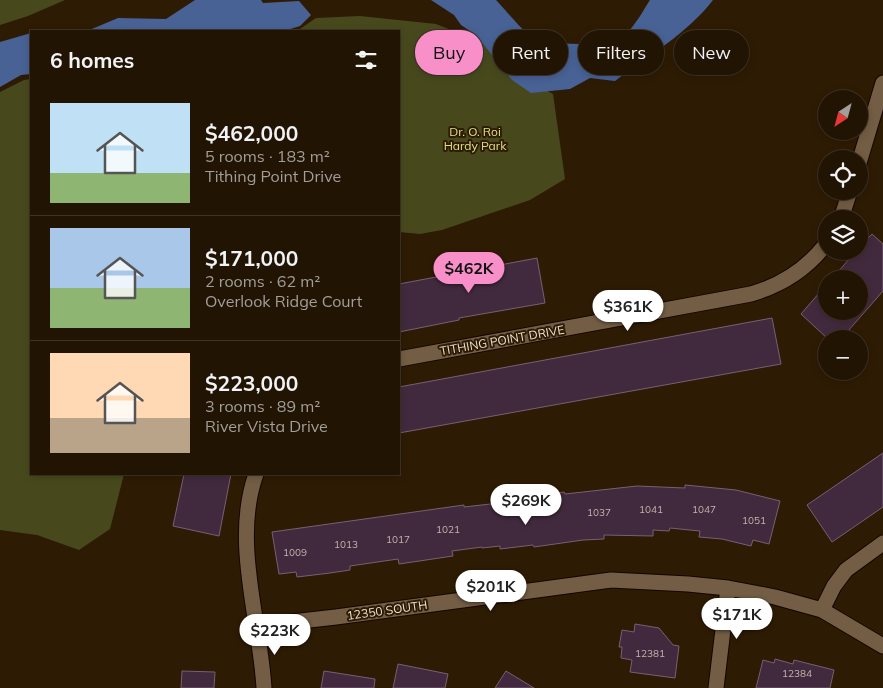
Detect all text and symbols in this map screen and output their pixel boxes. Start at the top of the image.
chip: Buy [415,30,483,75]
chip: Rent [493,30,568,75]
chip: Filters [578,30,664,75]
chip: New [674,30,749,75]
icon: filters [352,46,380,74]
text: 6 homes [50,47,134,73]
north arrow [818,90,868,140]
map controls [818,90,868,380]
text: $462,000 [205,120,298,146]
icon: home [90,123,150,183]
park label: Dr. O. Roi Hardy Park [444,124,507,153]
text: 5 rooms · 183 m² [205,146,330,166]
button: locate [818,150,868,200]
text: Tithing Point Drive [205,166,341,186]
button: layers [818,210,868,260]
text: $171,000 [205,245,298,271]
icon: home [90,248,150,308]
pin: $462K [434,252,504,294]
text: $462K [444,258,494,278]
button: + [818,270,868,320]
text: 2 rooms · 62 m² [205,271,320,291]
pin: $361K [593,290,663,332]
text: Overlook Ridge Court [205,291,362,311]
text: $361K [603,296,653,316]
street label: TITHING POINT DRIVE [439,322,565,358]
button: − [818,330,868,380]
text: $223,000 [205,370,298,396]
icon: home [90,373,150,433]
text: 3 rooms · 89 m² [205,396,320,416]
text: River Vista Drive [205,416,328,436]
pin: $269K [491,484,561,526]
text: $269K [501,490,551,510]
house number: 1041 [639,503,663,516]
house number: 1047 [692,503,716,516]
house number: 1037 [587,506,611,519]
house number: 1051 [742,514,766,527]
house number: 1021 [436,523,460,536]
house number: 1017 [386,533,410,546]
house number: 1013 [334,538,358,551]
house number: 1009 [283,546,307,559]
pin: $201K [456,570,526,612]
text: $201K [466,576,516,596]
street label: 12350 SOUTH [346,597,428,623]
pin: $171K [702,598,772,640]
text: $171K [712,604,762,624]
pin: $223K [240,614,310,656]
text: $223K [250,620,300,640]
house number: 12381 [635,647,665,660]
house number: 12384 [782,667,812,680]

